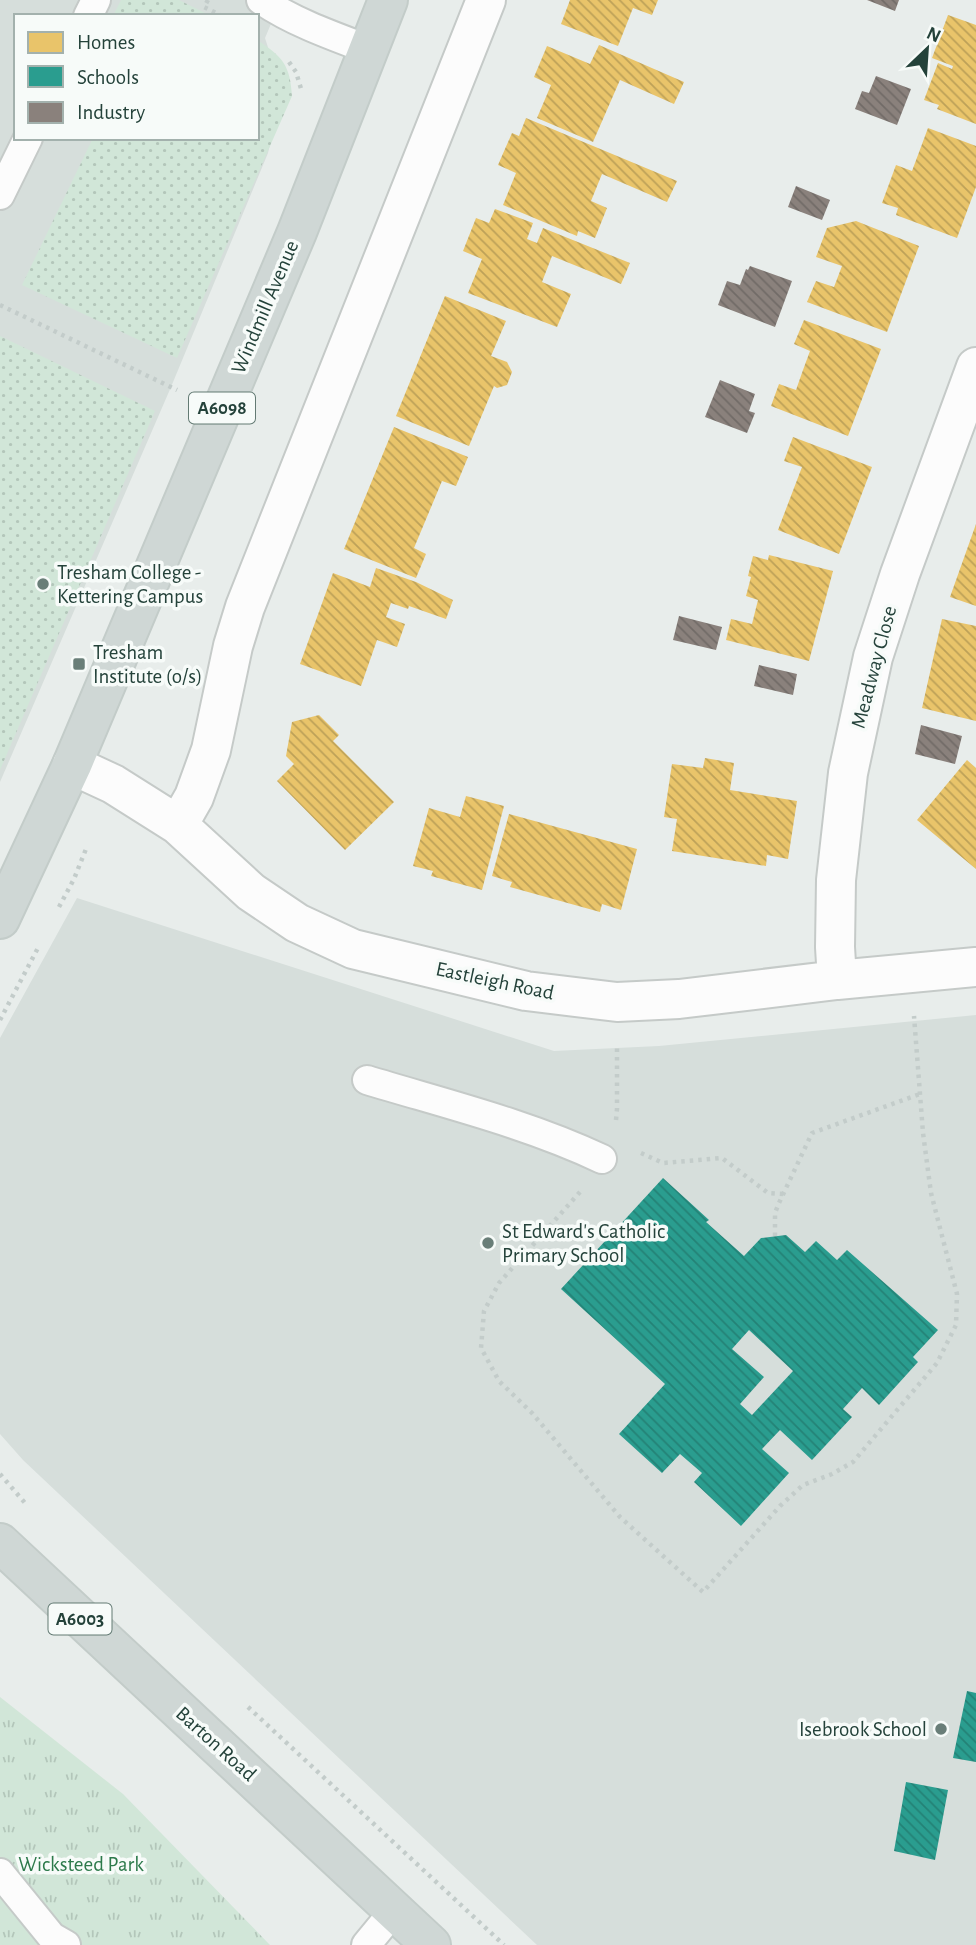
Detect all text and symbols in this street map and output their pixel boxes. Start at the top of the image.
legend [14,14,259,140]
north arrow [892,14,962,84]
text: N [924,24,944,46]
text: Homes [77,32,135,53]
text: Schools [77,67,139,88]
text: Industry [77,102,145,123]
street label: Windmill Avenue [227,237,303,377]
road number: A6098 [189,392,255,424]
place label: Tresham College - Kettering Campus [57,562,203,607]
marker: Tresham College - Kettering Campus [35,576,51,592]
street label: Meadway Close [848,603,900,731]
place label: Tresham Institute (o/s) [93,642,202,687]
marker: Tresham Institute (o/s) [71,656,87,672]
street label: Eastleigh Road [434,958,556,1004]
place label: St Edward's Catholic Primary School [502,1221,665,1266]
marker: St Edward's Catholic Primary School [480,1235,496,1251]
road number: A6003 [48,1604,112,1634]
street label: Barton Road [172,1703,260,1785]
place label: Isebrook School [799,1719,927,1740]
marker: Isebrook School [933,1721,949,1737]
park label: Wicksteed Park [18,1854,144,1875]

